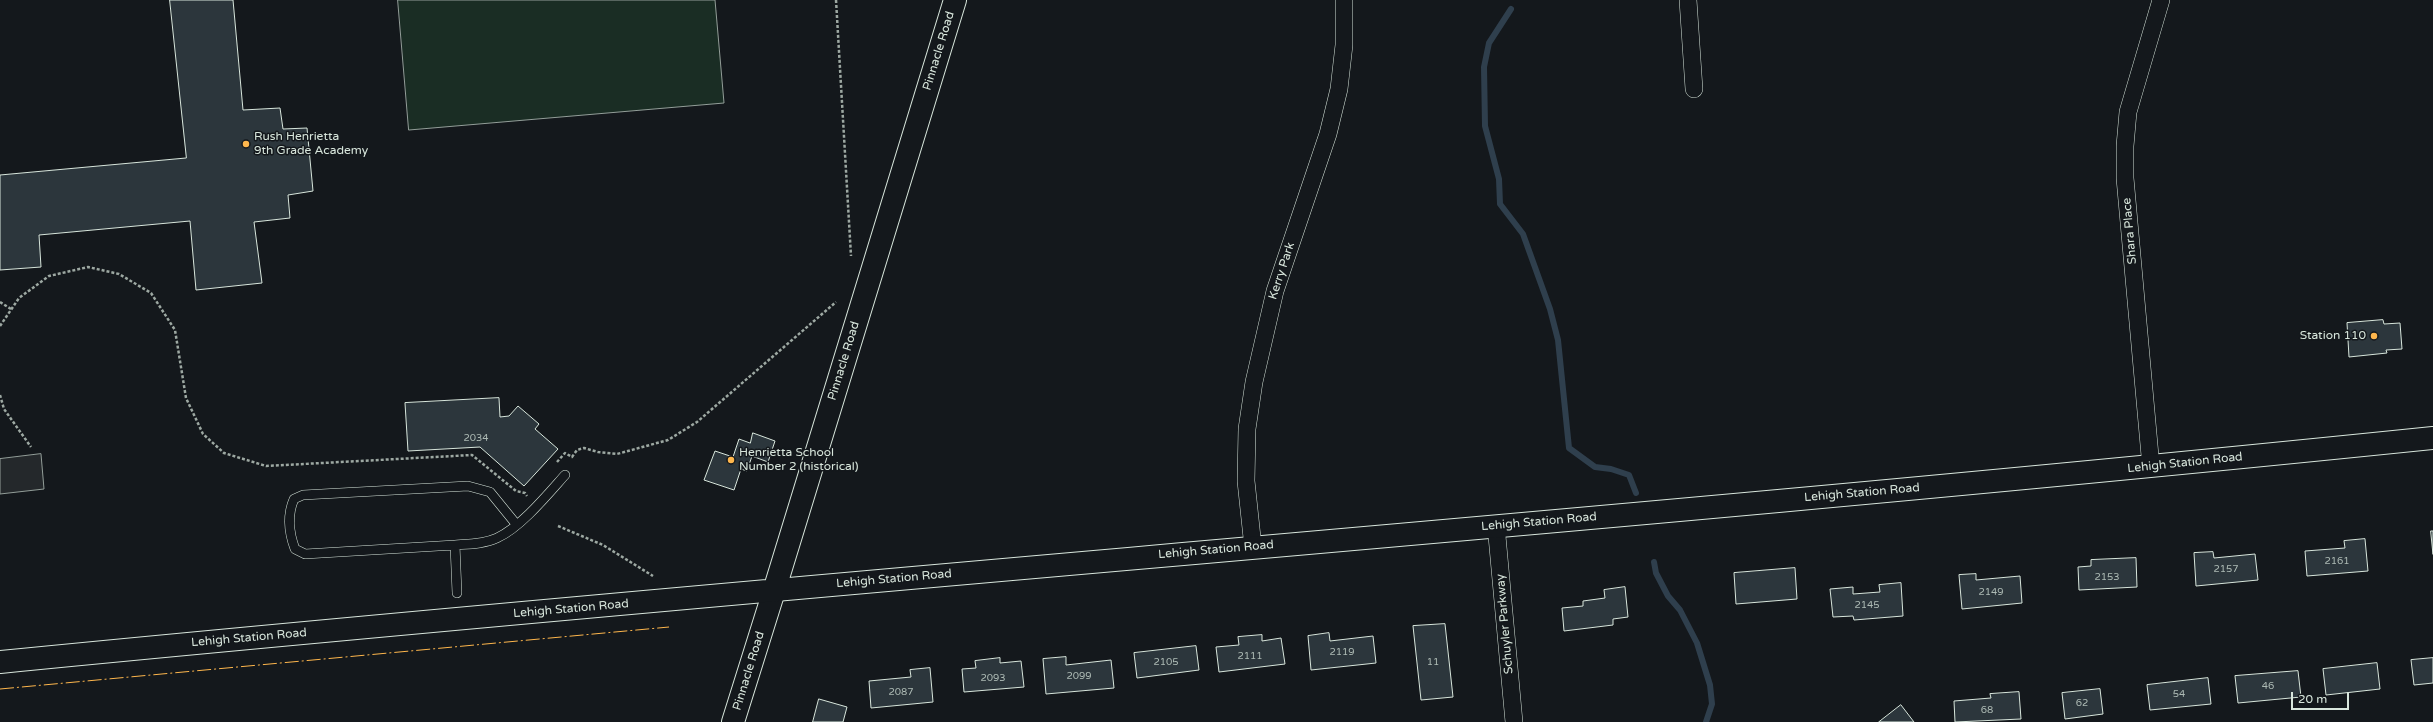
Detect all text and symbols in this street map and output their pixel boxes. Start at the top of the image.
street label: Pinnacle Road [920,10,958,92]
place label: Rush Henrietta 9th Grade Academy [254,130,368,158]
marker: Rush Henrietta 9th Grade Academy [241,139,251,149]
street label: Shara Place [2120,197,2140,265]
street label: Kerry Park [1266,241,1298,301]
street label: Pinnacle Road [825,320,863,402]
place label: Station 110 [2300,329,2366,343]
marker: Station 110 [2369,331,2379,341]
house number: 2034 [463,432,489,444]
place label: Henrietta School Number 2 (historical) [739,446,859,474]
street label: Lehigh Station Road [2127,450,2243,476]
marker: Henrietta School Number 2 (historical) [726,455,736,465]
street label: Lehigh Station Road [1804,481,1920,505]
street label: Lehigh Station Road [1481,510,1597,534]
street label: Lehigh Station Road [1158,538,1274,562]
house number: 2161 [2324,555,2350,567]
house number: 2157 [2213,563,2239,575]
street label: Lehigh Station Road [836,567,952,591]
house number: 2153 [2094,571,2120,583]
street label: Schuyler Parkway [1493,573,1517,675]
house number: 2149 [1978,586,2004,598]
street label: Lehigh Station Road [513,597,629,621]
house number: 2145 [1854,599,1880,611]
street label: Lehigh Station Road [191,626,307,650]
street label: Pinnacle Road [730,630,768,712]
house number: 2119 [1329,646,1355,658]
house number: 2111 [1237,650,1263,662]
house number: 2105 [1153,656,1179,668]
house number: 11 [1427,656,1439,668]
house number: 2099 [1066,670,1092,682]
house number: 2093 [980,672,1006,684]
house number: 46 [2262,680,2274,692]
scale bar [2293,684,2351,710]
house number: 2087 [888,686,914,698]
house number: 54 [2173,688,2185,700]
text: 20 m [2298,692,2327,706]
house number: 62 [2076,697,2088,709]
house number: 68 [1981,704,1993,716]

